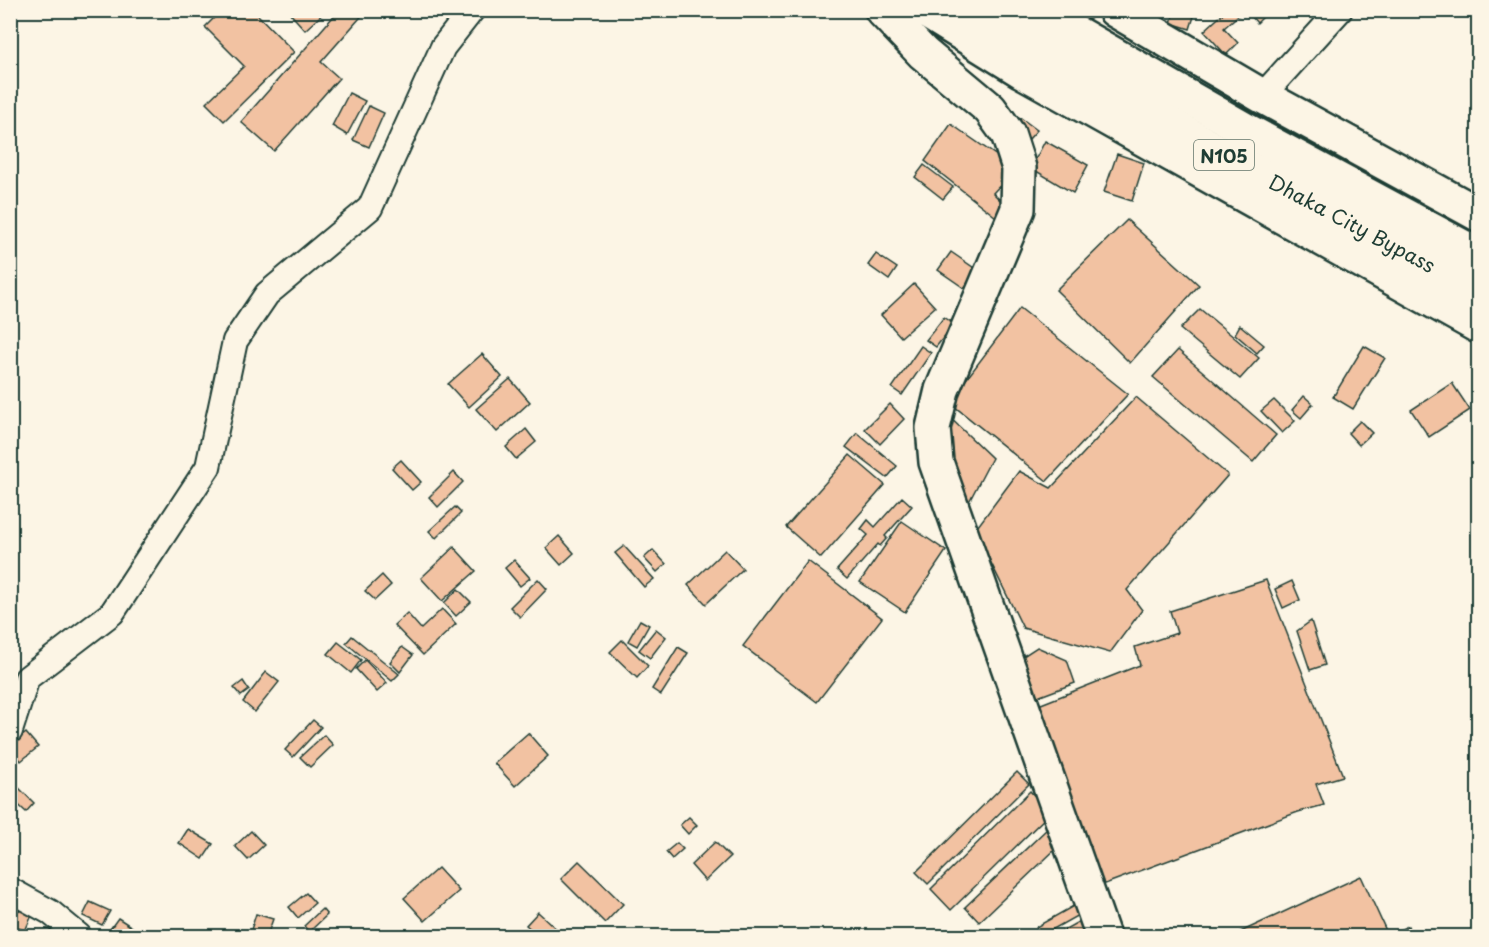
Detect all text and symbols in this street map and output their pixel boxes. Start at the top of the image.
road number: N105 [1194,140,1254,170]
street label: Dhaka City Bypass [1263,166,1441,280]

